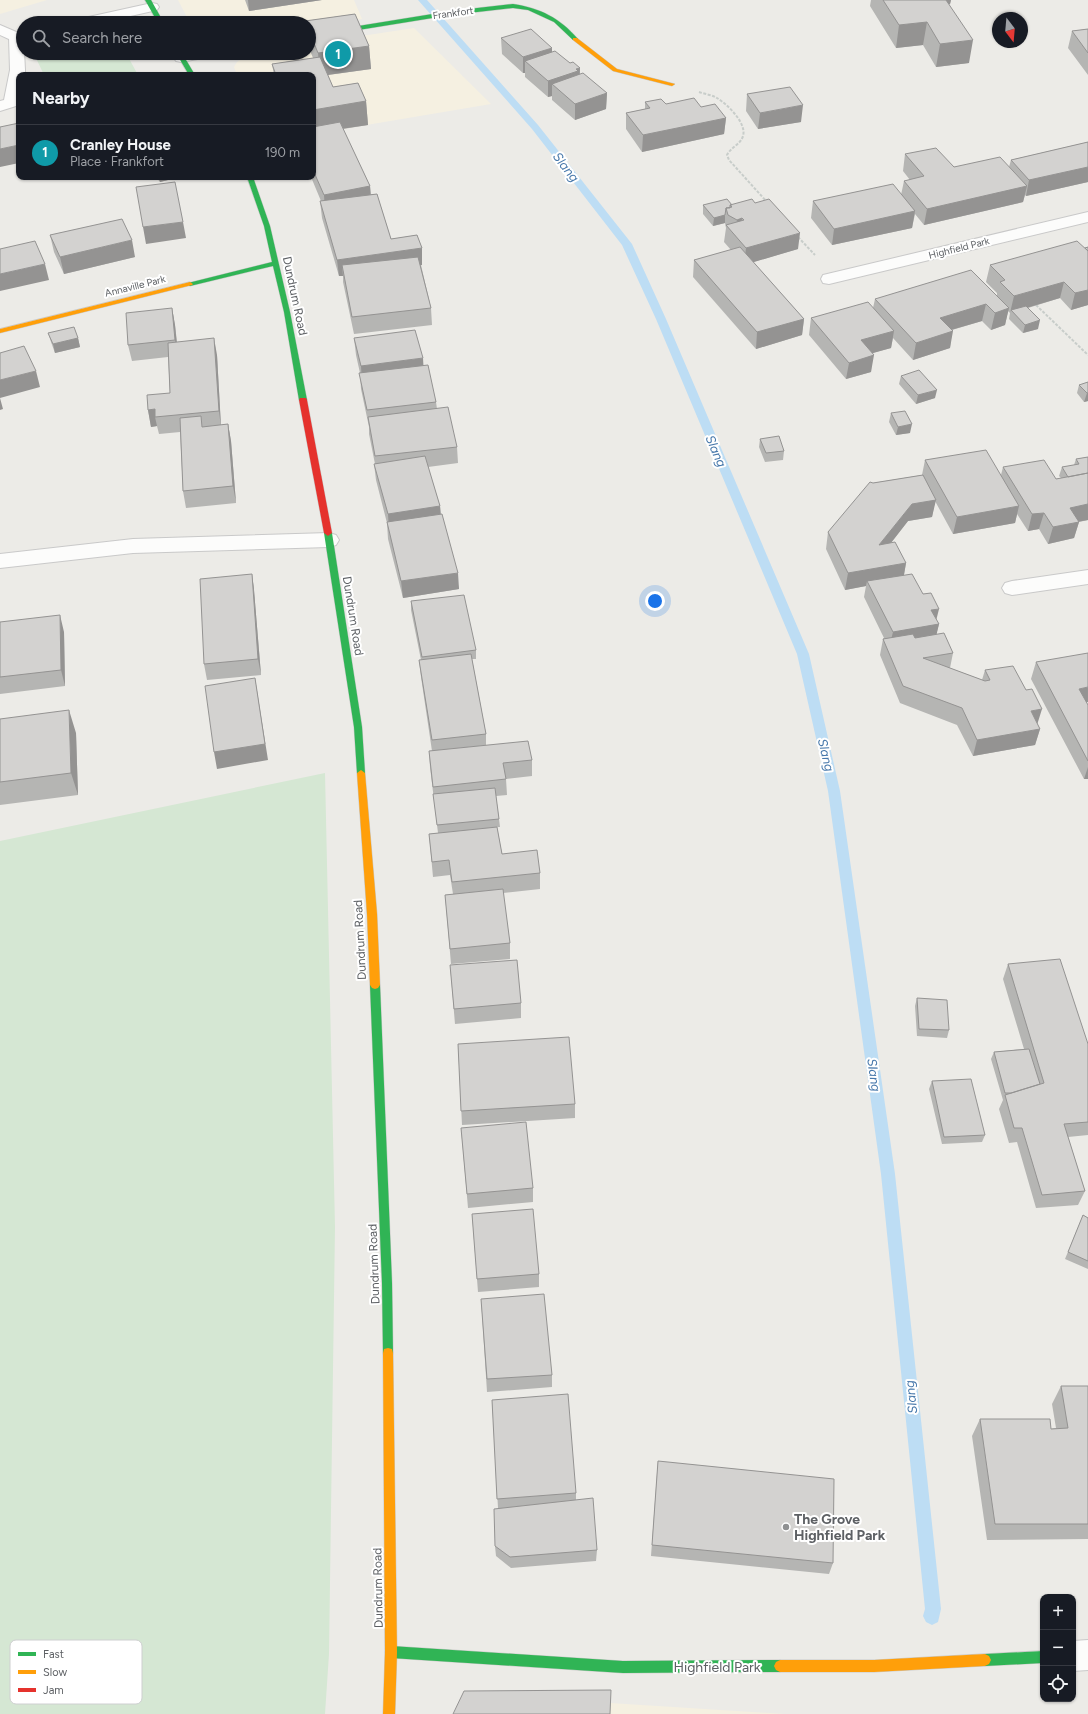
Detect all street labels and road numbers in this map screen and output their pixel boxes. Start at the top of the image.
street label: Frankfort [432,4,474,22]
street label: Highfield Park [927,234,991,262]
street label: Dundrum Road [280,255,310,337]
street label: Annaville Park [103,272,167,300]
street label: Dundrum Road [340,575,366,657]
street label: Dundrum Road [351,900,369,980]
street label: Dundrum Road [366,1224,382,1304]
street label: Dundrum Road [370,1548,386,1628]
street label: Highfield Park [673,1659,761,1676]

